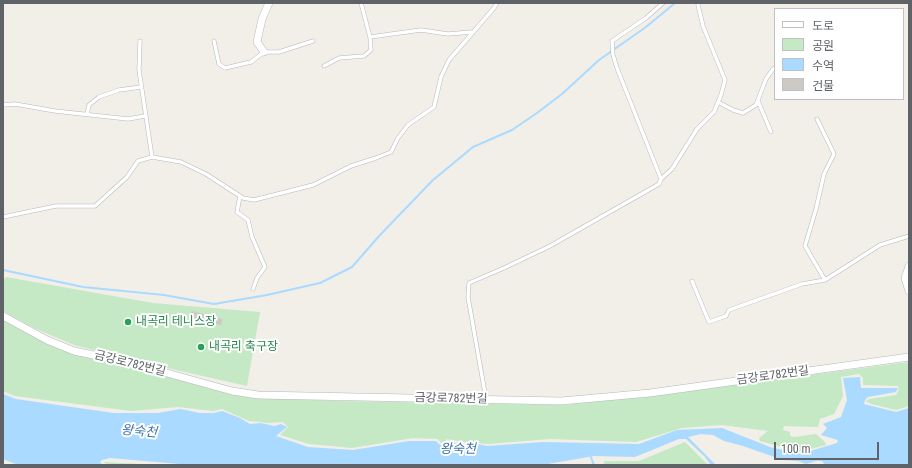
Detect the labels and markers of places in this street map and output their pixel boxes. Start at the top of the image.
place label: 내곡리 테니스장 [136,315,216,329]
marker: 내곡리 테니스장 [123,317,133,327]
place label: 내곡리 축구장 [209,340,278,354]
marker: 내곡리 축구장 [196,342,206,352]

